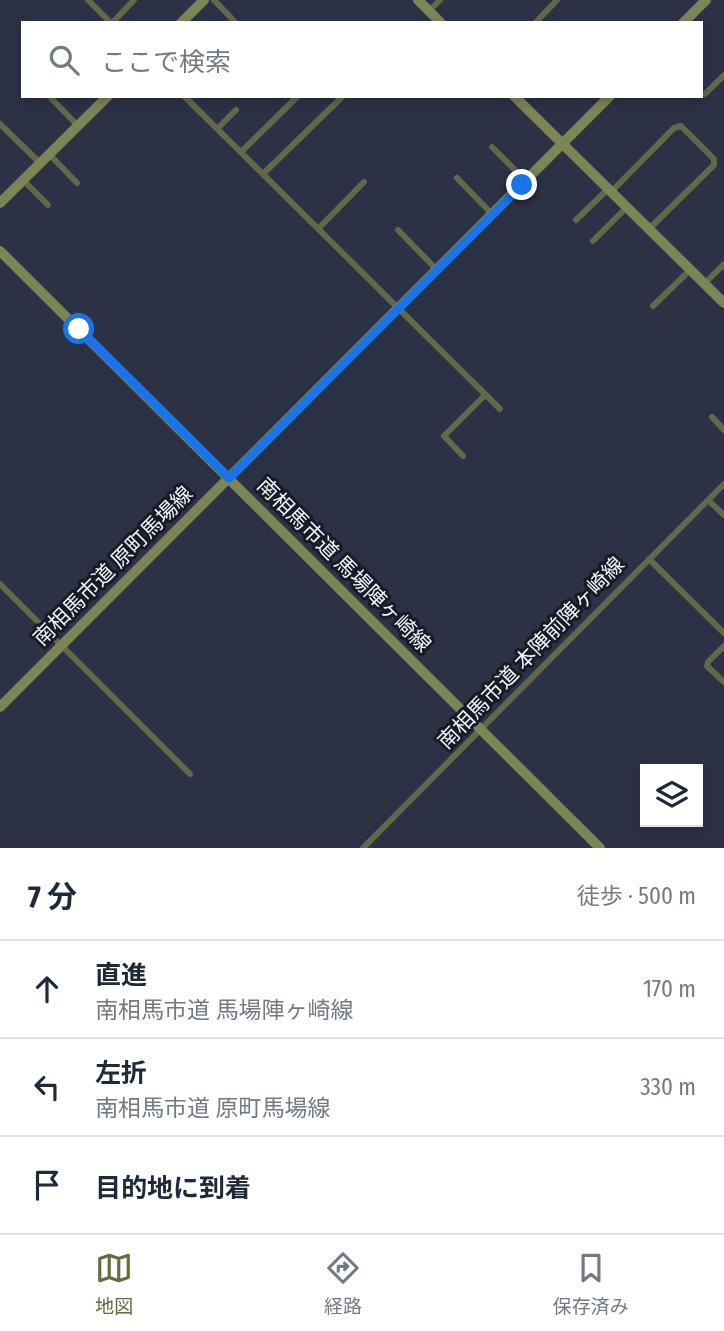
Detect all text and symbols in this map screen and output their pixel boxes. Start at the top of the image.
search box [21,21,703,98]
icon: search [45,41,83,79]
text: ここで検索 [101,47,231,78]
route end [506,169,537,200]
route start [63,313,94,344]
street label: 南相馬市道 馬場陣ヶ崎線 [251,472,437,658]
street label: 南相馬市道 原町馬場線 [28,481,198,651]
street label: 南相馬市道 本陣前陣ヶ崎線 [432,552,630,754]
map controls [640,764,703,827]
button: layers [640,764,703,827]
text: 7 分 [28,879,77,915]
text: 徒歩 · 500 m [577,882,696,910]
text: 直進 [95,960,147,991]
icon: ahead [28,970,66,1008]
text: 170 m [643,975,696,1003]
text: 南相馬市道 馬場陣ヶ崎線 [95,996,353,1024]
text: 左折 [95,1058,147,1089]
icon: left [28,1068,66,1106]
text: 330 m [640,1073,696,1101]
text: 南相馬市道 原町馬場線 [95,1094,330,1122]
icon: arrive [28,1166,66,1204]
text: 目的地に到着 [95,1173,251,1204]
tab: 地図 [95,1249,133,1318]
tab: 経路 [324,1249,362,1318]
tab: 保存済み [553,1249,629,1318]

